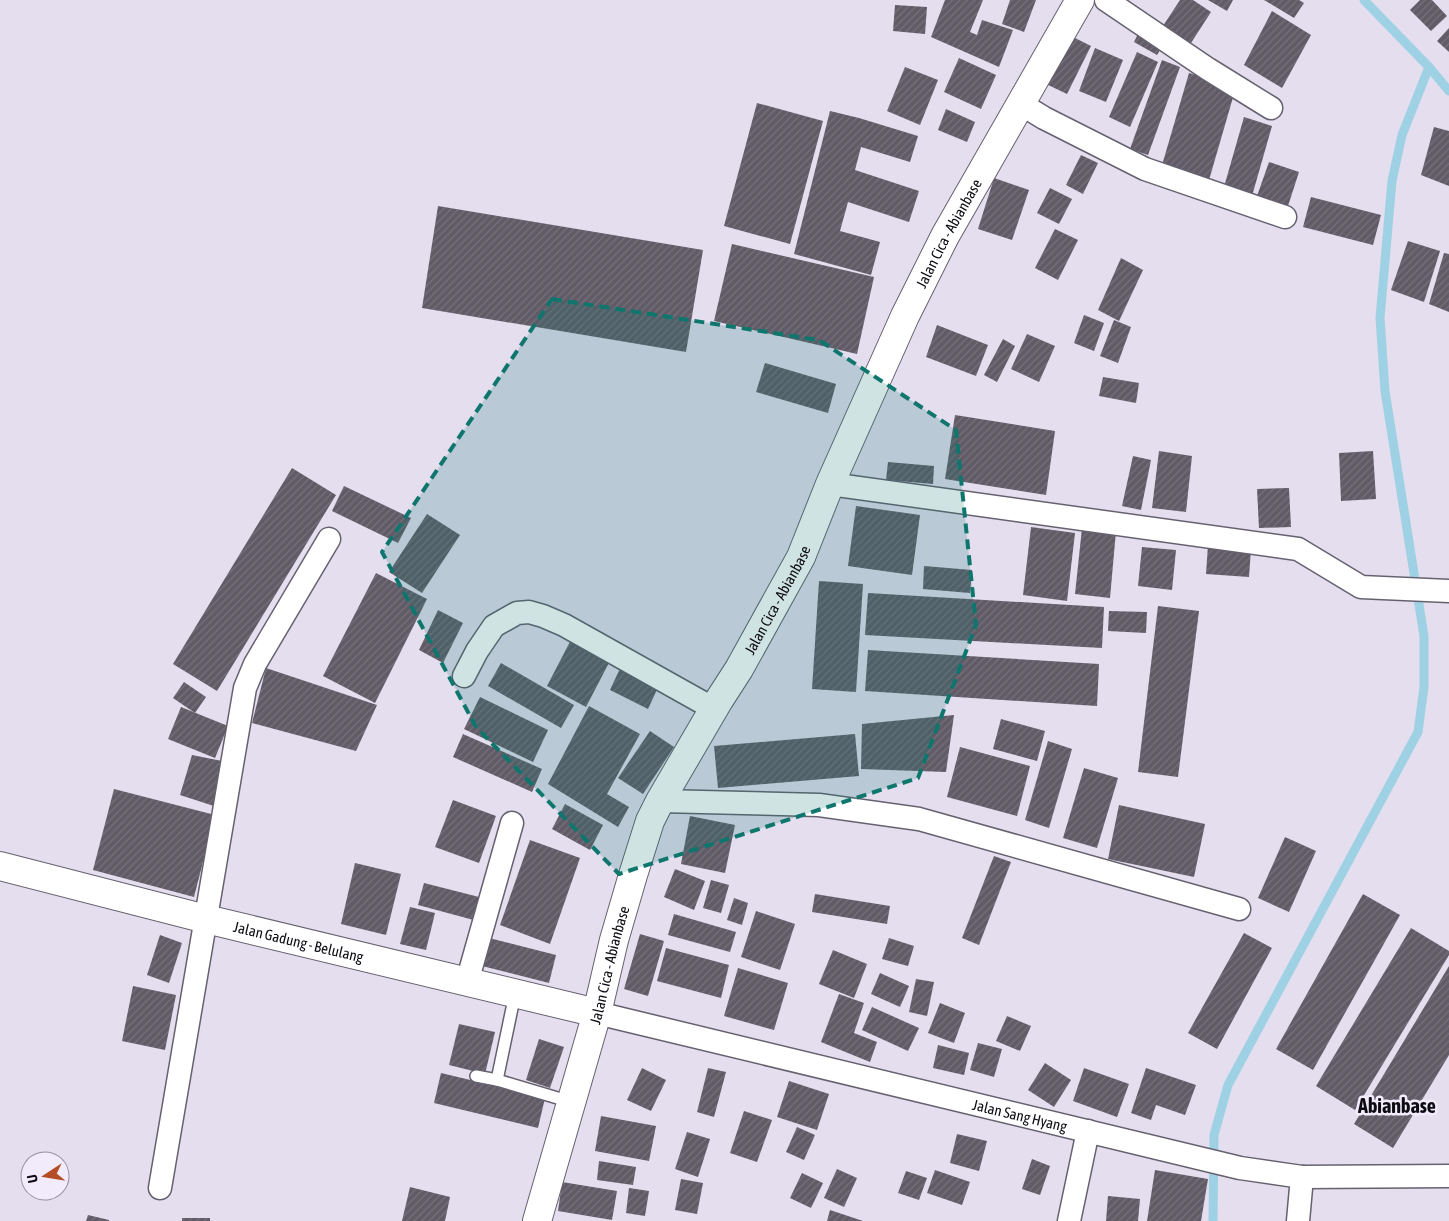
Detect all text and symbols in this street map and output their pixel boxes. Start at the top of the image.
street label: Jalan Cica - Abianbase [912,176,985,290]
street label: Jalan Cica - Abianbase [740,543,813,657]
street label: Jalan Cica - Abianbase [586,904,632,1026]
street label: Jalan Gadung - Belulang [232,917,366,965]
district label: Abianbase [1357,1094,1436,1117]
street label: Jalan Sang Hyang [971,1095,1069,1135]
north arrow [20,1151,70,1201]
text: U [24,1173,41,1184]

